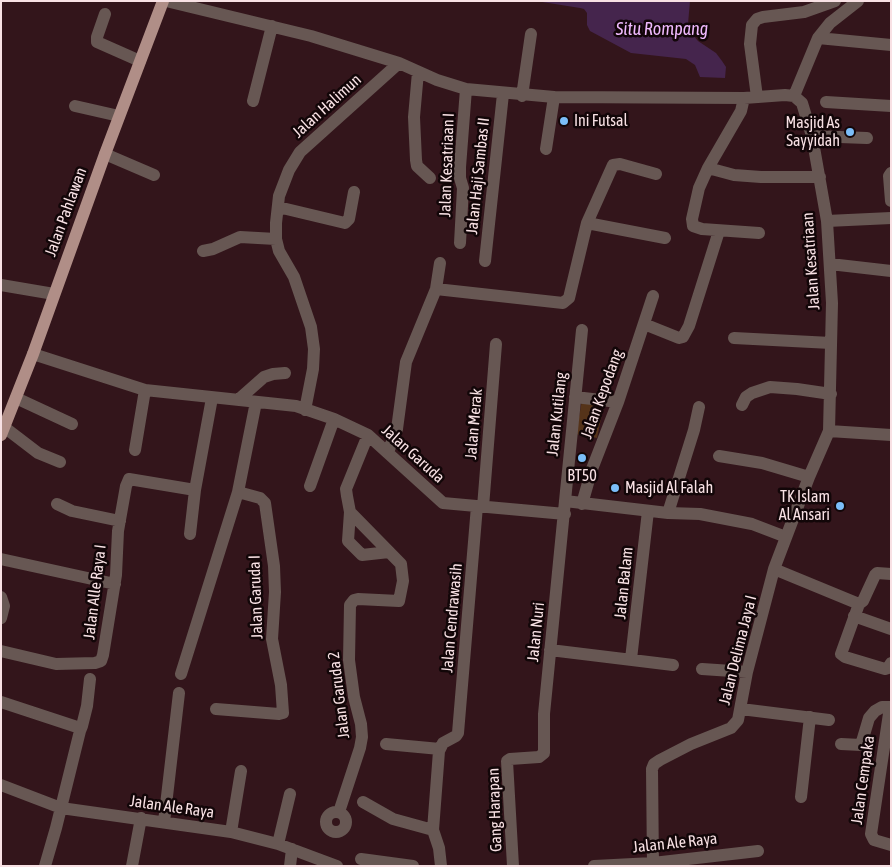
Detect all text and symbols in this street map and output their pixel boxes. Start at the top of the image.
water label: Situ Rompang [616,18,708,40]
street label: Jalan Halimun [289,70,365,142]
place label: Ini Futsal [574,111,628,131]
street label: Jalan Kesatriaan I [436,113,458,217]
place label: Masjid As Sayyidah [786,113,840,151]
marker: Ini Futsal [558,115,570,127]
street label: Jalan Haji Sambas II [462,117,494,235]
marker: Masjid As Sayyidah [844,126,856,138]
street label: Jalan Pahlawan [41,165,91,259]
street label: Jalan Kesatriaan [798,212,824,310]
street label: Jalan Kepodang [577,347,627,441]
street label: Jalan Kutilang [543,371,571,457]
street label: Jalan Merak [461,388,487,460]
street label: Jalan Garuda [378,421,448,487]
marker: BT50 [576,452,588,464]
place label: BT50 [567,466,597,486]
place label: Masjid Al Falah [625,478,713,498]
marker: Masjid Al Falah [609,482,621,494]
place label: TK Islam Al Ansari [779,487,830,525]
marker: TK Islam Al Ansari [834,500,846,512]
street label: Jalan Alle Raya I [80,543,110,641]
street label: Jalan Balam [611,546,637,620]
street label: Jalan Garuda I [245,555,267,639]
street label: Jalan Cendrawasih [438,562,466,674]
street label: Jalan Delima Jaya I [715,593,761,707]
street label: Jalan Nuri [523,601,549,663]
street label: Jalan Garuda 2 [324,651,354,739]
street label: Jalan Cempaka [847,734,879,826]
street label: Gang Harapan [484,768,506,852]
street label: Jalan Ale Raya [129,792,215,822]
street label: Jalan Ale Raya [632,829,718,857]

